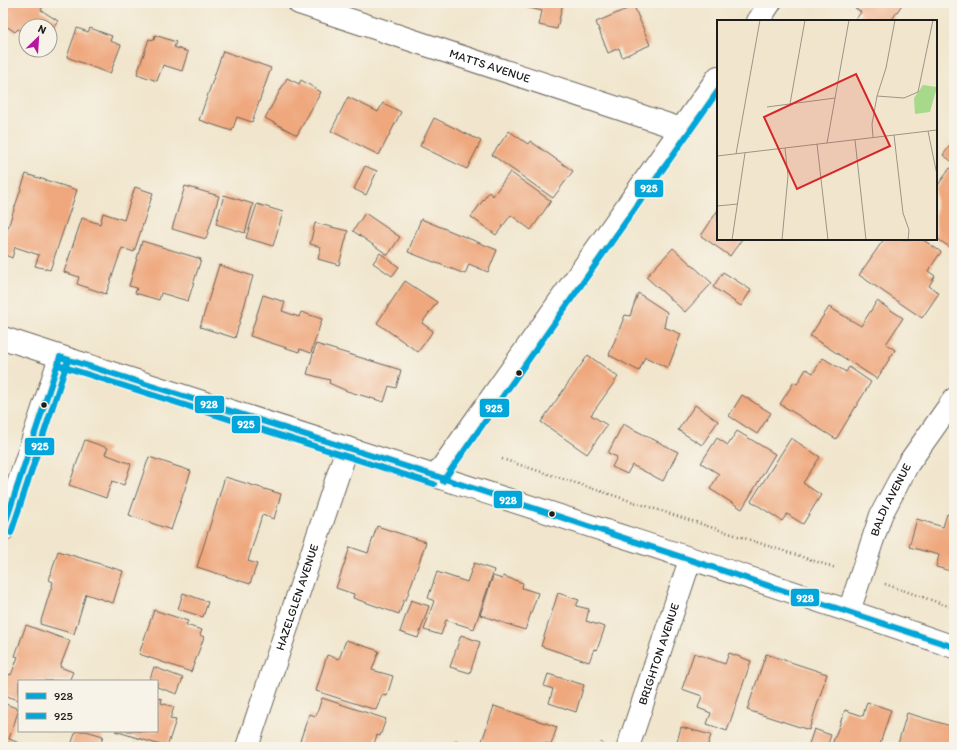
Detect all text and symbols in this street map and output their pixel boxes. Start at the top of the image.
north arrow [18,18,58,58]
inset map [717,20,937,240]
text: N [36,22,48,37]
street label: MATTS AVENUE [448,46,532,86]
line badge: 925 [634,179,664,198]
text: 925 [640,182,658,195]
unlabelled marker [514,368,524,378]
line badge: 928 [194,395,225,414]
text: 928 [200,398,218,411]
line badge: 925 [479,398,510,418]
unlabelled marker [39,400,49,410]
text: 925 [485,402,503,415]
line badge: 925 [231,415,261,434]
text: 925 [237,418,255,431]
line badge: 925 [24,437,55,456]
text: 925 [31,440,49,453]
street label: BALDI AVENUE [867,461,914,538]
line badge: 928 [493,490,523,509]
text: 928 [499,494,517,507]
unlabelled marker [547,509,557,519]
street label: HAZELGLEN AVENUE [273,542,322,652]
line badge: 928 [790,588,820,607]
text: 928 [796,592,814,605]
street label: BRIGHTON AVENUE [635,601,682,707]
legend [18,680,158,732]
text: 928 [54,689,74,703]
text: 925 [54,709,73,723]

